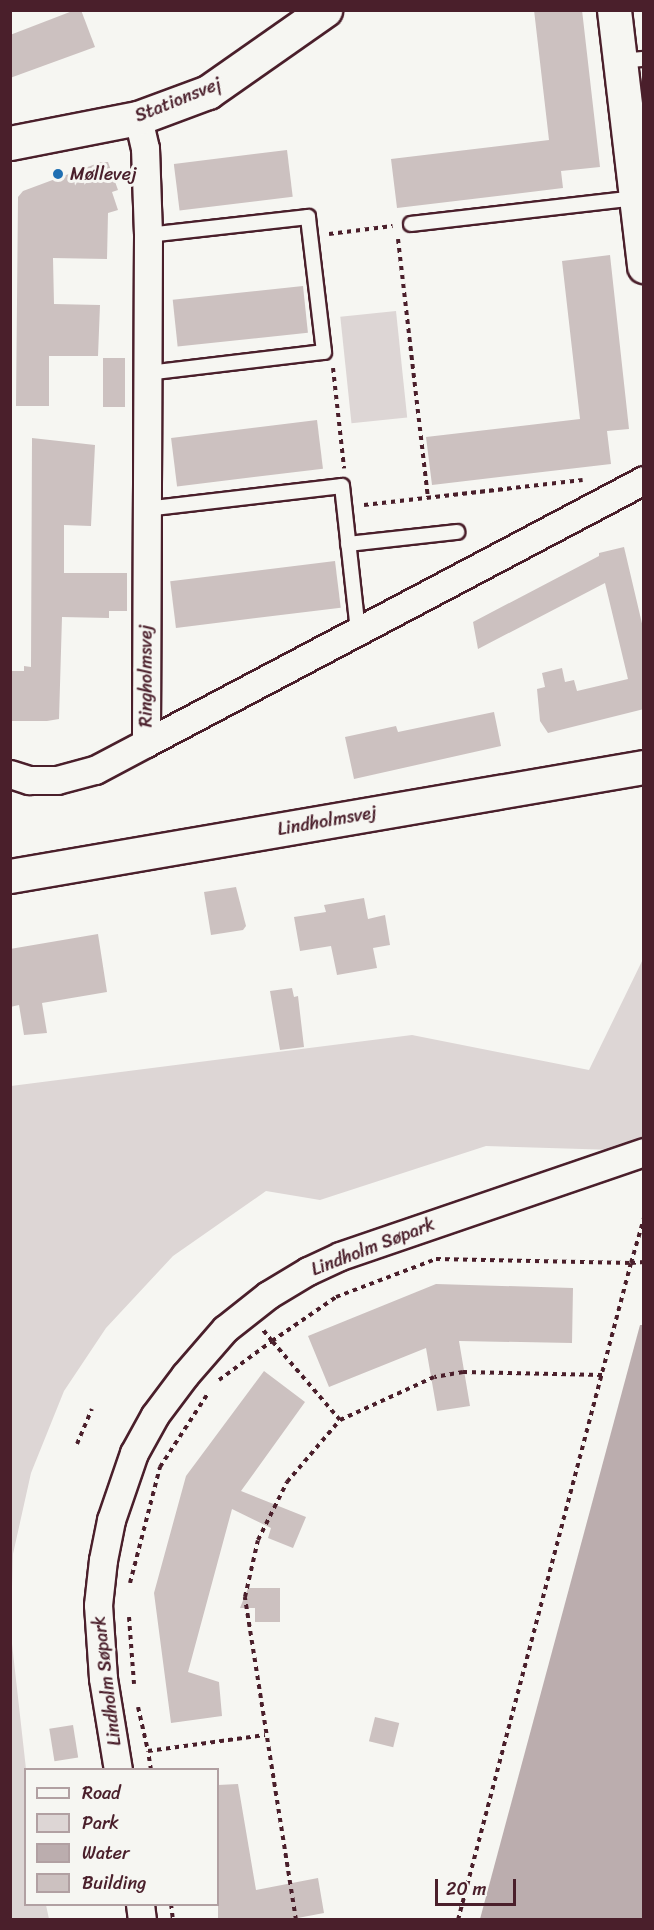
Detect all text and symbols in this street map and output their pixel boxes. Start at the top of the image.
street label: Stationsvej [132,73,224,127]
place label: Møllevej [70,163,137,185]
marker: Møllevej [51,167,65,181]
street label: Ringholmsvej [135,625,157,727]
street label: Lindholmsvej [276,802,378,840]
street label: Lindholm Søpark [308,1214,438,1280]
street label: Lindholm Søpark [88,1615,126,1747]
legend [24,1768,219,1906]
text: Road [82,1777,121,1809]
text: Park [82,1807,119,1839]
text: Water [82,1837,129,1869]
text: Building [82,1867,146,1899]
scale bar [438,1867,519,1905]
text: 20 m [446,1873,486,1905]

